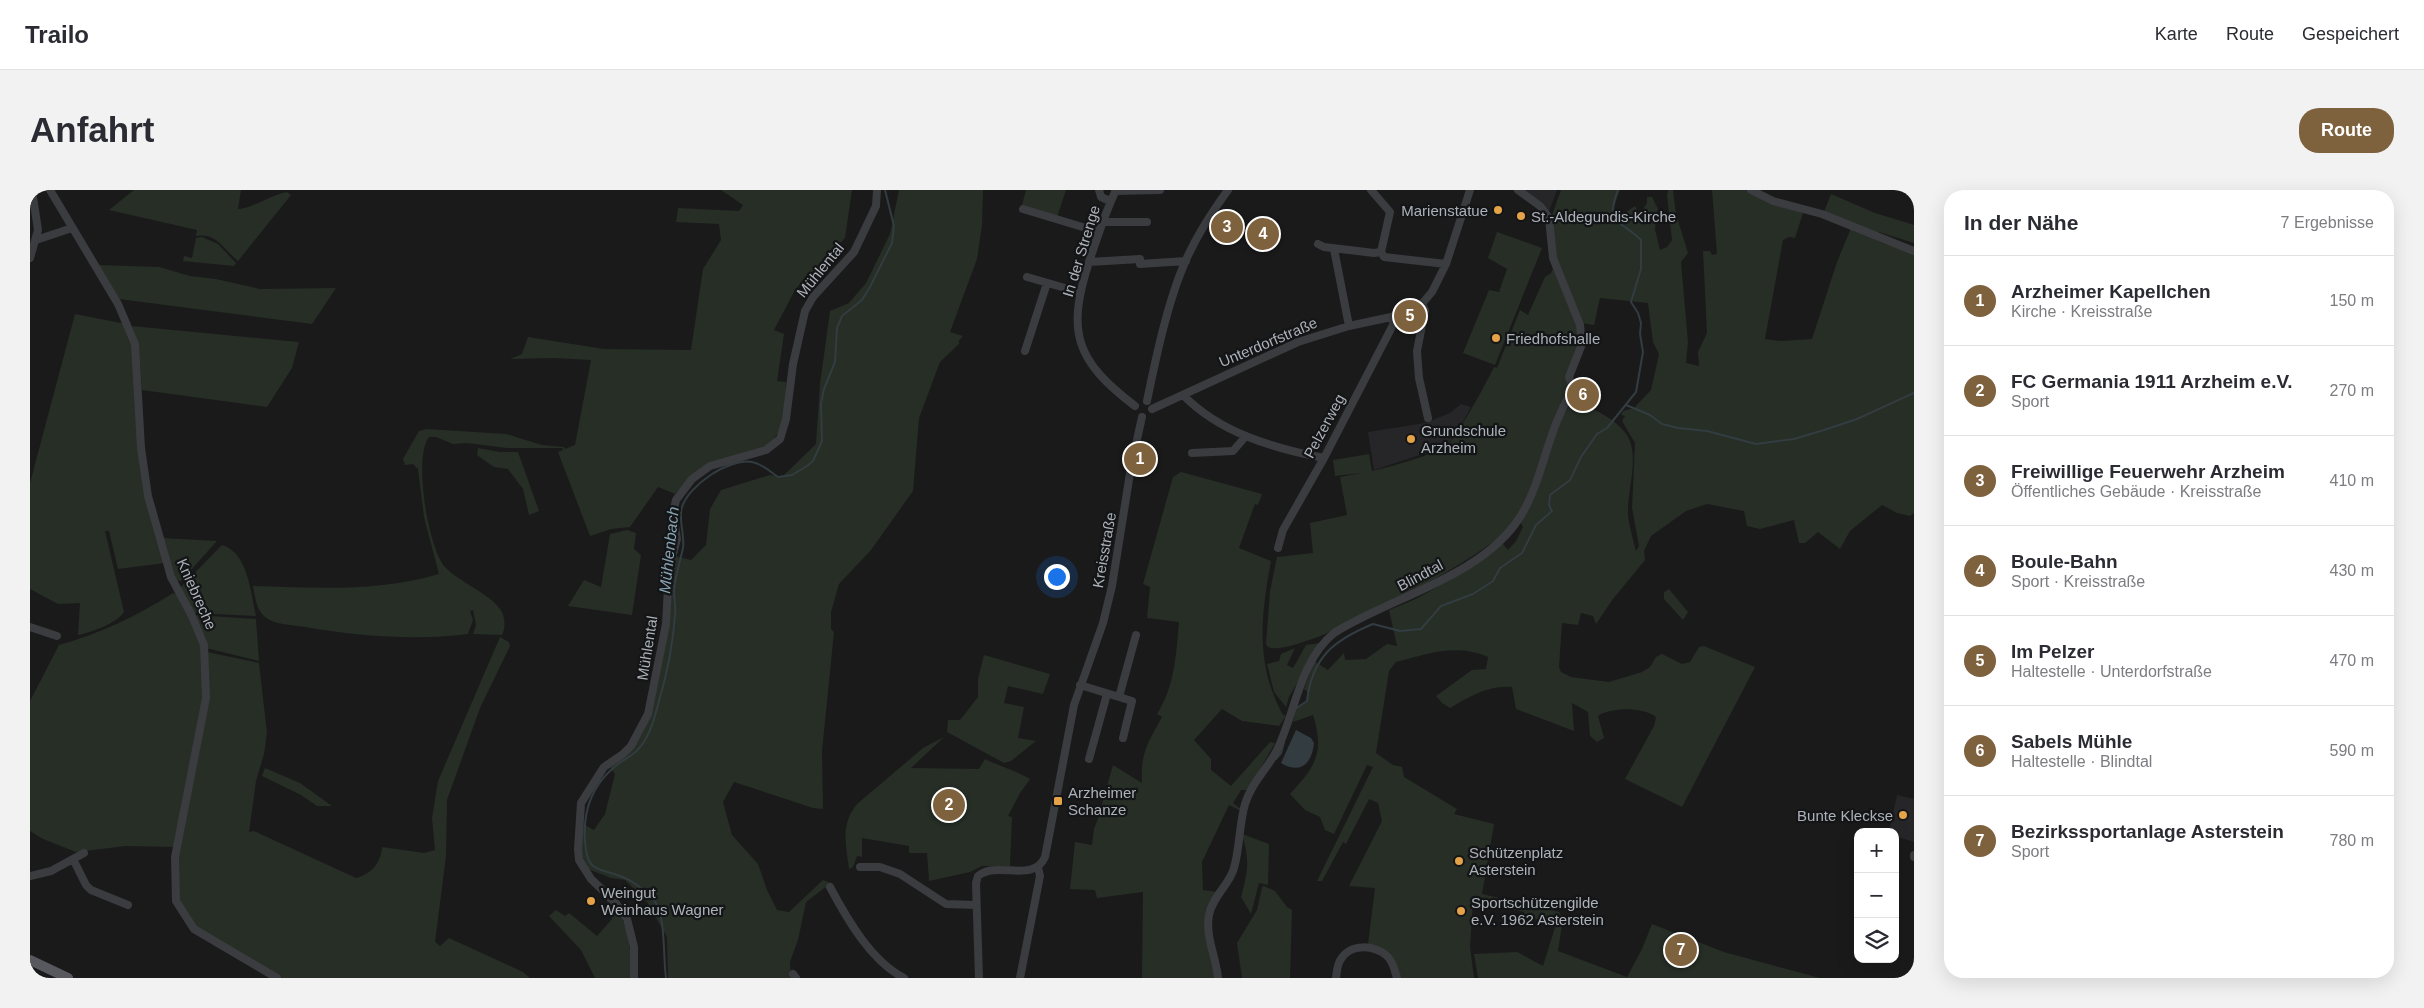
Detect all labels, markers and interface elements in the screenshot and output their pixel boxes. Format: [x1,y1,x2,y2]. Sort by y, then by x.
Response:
text: Trailo [25,21,89,48]
text: Karte [2155,24,2198,44]
text: Route [2226,24,2274,44]
text: Gespeichert [2302,24,2399,44]
button: Route [2299,108,2394,153]
text: Anfahrt [30,110,154,149]
place label: Marienstatue [1401,202,1488,219]
street label: In der Strenge [1059,203,1103,299]
marker: Marienstatue [1492,204,1504,216]
pin: 3 [1211,208,1243,246]
place label: St.-Aldegundis-Kirche [1531,208,1676,225]
marker: St.-Aldegundis-Kirche [1515,210,1527,222]
text: In der Nähe [1964,211,2078,234]
text: 7 Ergebnisse [2281,214,2374,231]
pin: 4 [1247,215,1279,253]
street label: Mühlental [793,239,847,301]
text: Arzheimer Kapellchen [2011,281,2211,302]
text: 1 [1976,292,1984,309]
text: 150 m [2330,292,2374,309]
pin: 5 [1394,297,1426,335]
text: Kirche · Kreisstraße [2011,303,2152,320]
street label: Unterdorfstraße [1216,314,1320,370]
place label: Friedhofshalle [1506,330,1600,347]
marker: Friedhofshalle [1490,332,1502,344]
text: FC Germania 1911 Arzheim e.V. [2011,371,2293,392]
pin: 6 [1567,376,1599,414]
text: 2 [1976,382,1984,399]
text: 270 m [2330,382,2374,399]
street label: Pelzerweg [1300,391,1348,461]
text: Sport [2011,393,2049,410]
place label: Grundschule Arzheim [1421,422,1506,456]
marker: Grundschule Arzheim [1405,433,1417,445]
pin: 1 [1124,440,1156,478]
text: Freiwillige Feuerwehr Arzheim [2011,461,2285,482]
text: 3 [1976,472,1984,489]
text: 410 m [2330,472,2374,489]
text: Öffentliches Gebäude · Kreisstraße [2011,483,2262,500]
water label: Mühlenbach [656,506,682,594]
street label: Kreisstraße [1089,511,1119,589]
text: Boule-Bahn [2011,551,2118,572]
street label: Kniebreche [174,556,220,632]
street label: Blindtal [1394,556,1446,594]
text: 4 [1976,562,1984,579]
text: 430 m [2330,562,2374,579]
your location [1044,564,1070,590]
text: Sport · Kreisstraße [2011,573,2145,590]
street label: Mühlental [634,615,660,681]
text: Im Pelzer [2011,641,2094,662]
text: 5 [1976,652,1984,669]
text: 470 m [2330,652,2374,669]
text: Haltestelle · Unterdorfstraße [2011,663,2212,680]
text: Sabels Mühle [2011,731,2132,752]
text: 6 [1976,742,1984,759]
text: 590 m [2330,742,2374,759]
text: Haltestelle · Blindtal [2011,753,2152,770]
place label: Arzheimer Schanze [1068,784,1136,818]
pin: 2 [933,786,965,824]
marker: Arzheimer Schanze [1052,795,1064,807]
place label: Bunte Kleckse [1797,807,1893,824]
marker: Bunte Kleckse [1897,809,1909,821]
text: Bezirkssportanlage Asterstein [2011,821,2284,842]
map controls [1854,828,1899,963]
button: + [1854,828,1899,873]
text: 7 [1976,832,1984,849]
text: 780 m [2330,832,2374,849]
text: Sport [2011,843,2049,860]
place label: Schützenplatz Asterstein [1469,844,1563,878]
marker: Schützenplatz Asterstein [1453,855,1465,867]
button: − [1854,873,1899,918]
place label: Weingut Weinhaus Wagner [601,884,724,918]
place label: Sportschützengilde e.V. 1962 Asterstein [1471,894,1604,928]
marker: Weingut Weinhaus Wagner [585,895,597,907]
marker: Sportschützengilde e.V. 1962 Asterstein [1455,905,1467,917]
button: layers [1854,918,1899,963]
pin: 7 [1665,931,1697,969]

